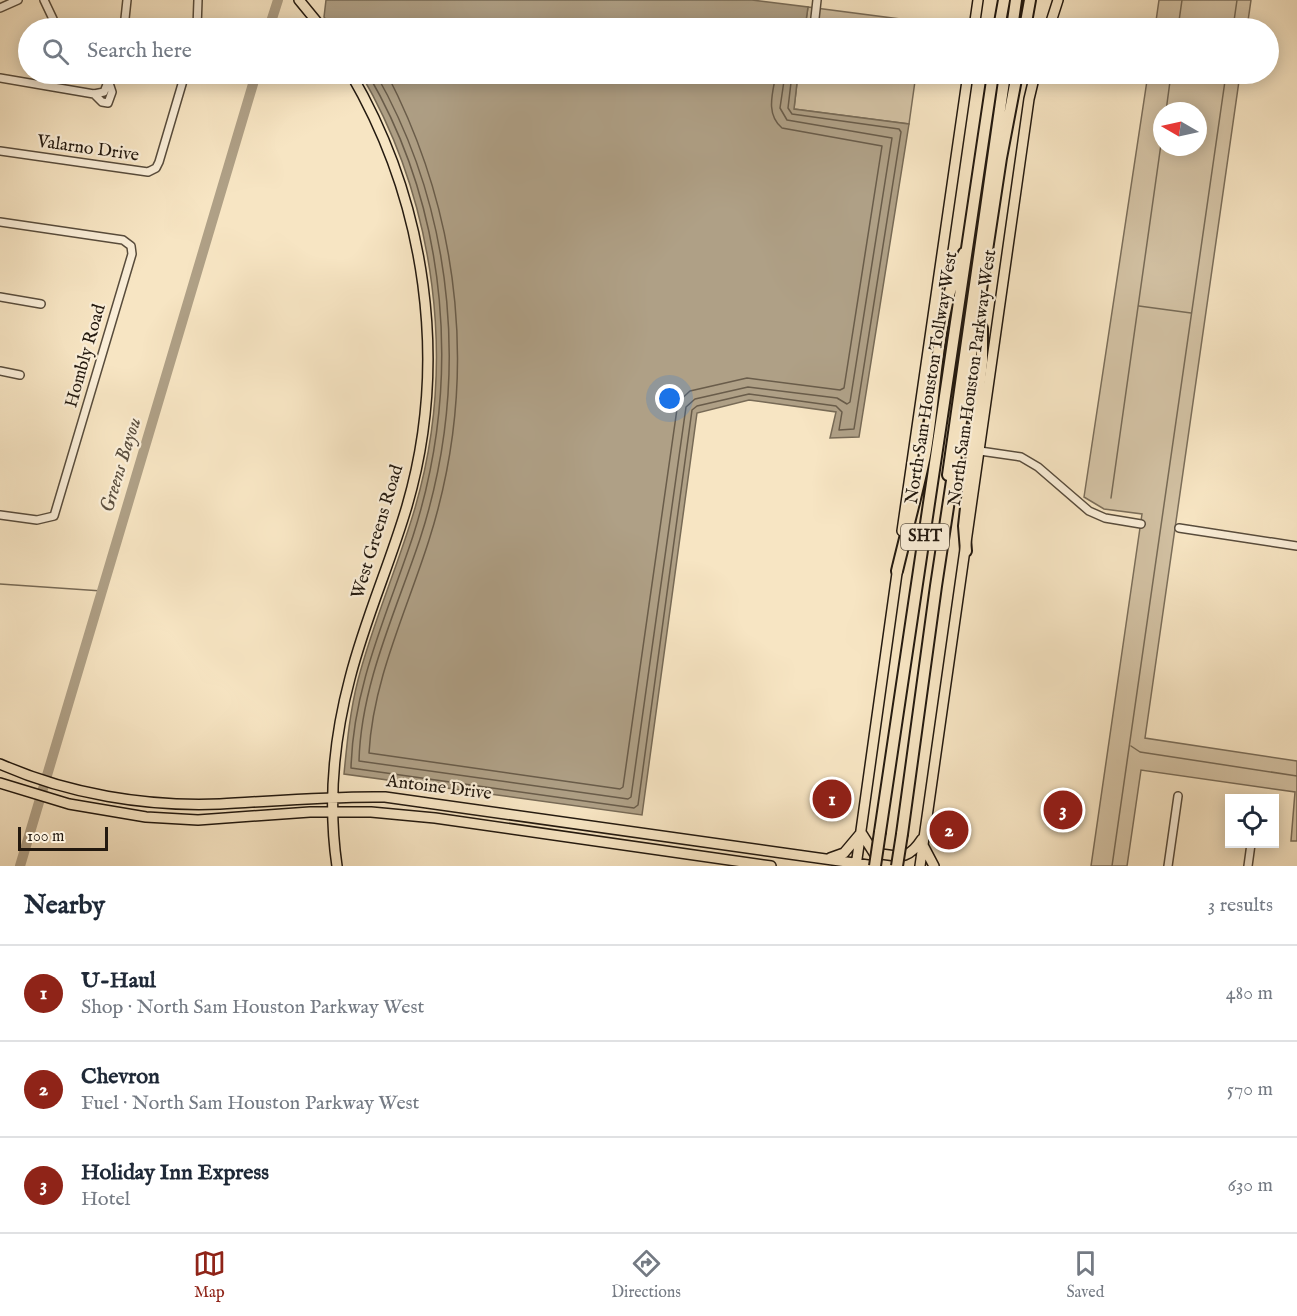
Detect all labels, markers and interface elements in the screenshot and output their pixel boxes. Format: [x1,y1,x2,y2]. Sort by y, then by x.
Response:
search box [18,18,1279,84]
icon: search [39,35,72,68]
text: Search here [87,37,192,65]
north arrow [1153,102,1207,156]
street label: Valarno Drive [34,130,141,168]
street label: North Sam Houston Parkway West [944,248,1002,508]
street label: North Sam Houston Tollway West [901,250,963,506]
street label: Hombly Road [60,301,112,410]
your location [655,384,684,413]
water label: Greens Bayou [95,414,147,516]
street label: West Greens Road [347,462,409,602]
road number: SHT [901,524,949,550]
street label: Antoine Drive [384,770,493,806]
pin: 1 [812,776,852,822]
pin: 3 [1044,788,1082,832]
map controls [1225,794,1279,848]
button: locate [1225,794,1279,848]
pin: 2 [930,808,968,852]
scale bar [18,824,108,852]
text: 100 m [27,827,64,847]
text: Nearby [24,889,105,922]
text: 3 results [1208,893,1273,918]
text: U-Haul [81,967,156,995]
text: 1 [40,981,47,1006]
text: 480 m [1226,981,1273,1006]
text: Shop · North Sam Houston Parkway West [81,995,424,1020]
text: Chevron [81,1063,160,1091]
text: 2 [39,1077,48,1102]
text: 570 m [1227,1077,1273,1102]
text: Fuel · North Sam Houston Parkway West [81,1091,419,1116]
text: Holiday Inn Express [81,1159,269,1187]
text: 3 [40,1173,47,1198]
text: 630 m [1227,1173,1273,1198]
text: Hotel [81,1187,130,1212]
tab: Map [193,1247,226,1303]
tab: Directions [611,1247,681,1303]
tab: Saved [1066,1247,1104,1303]

